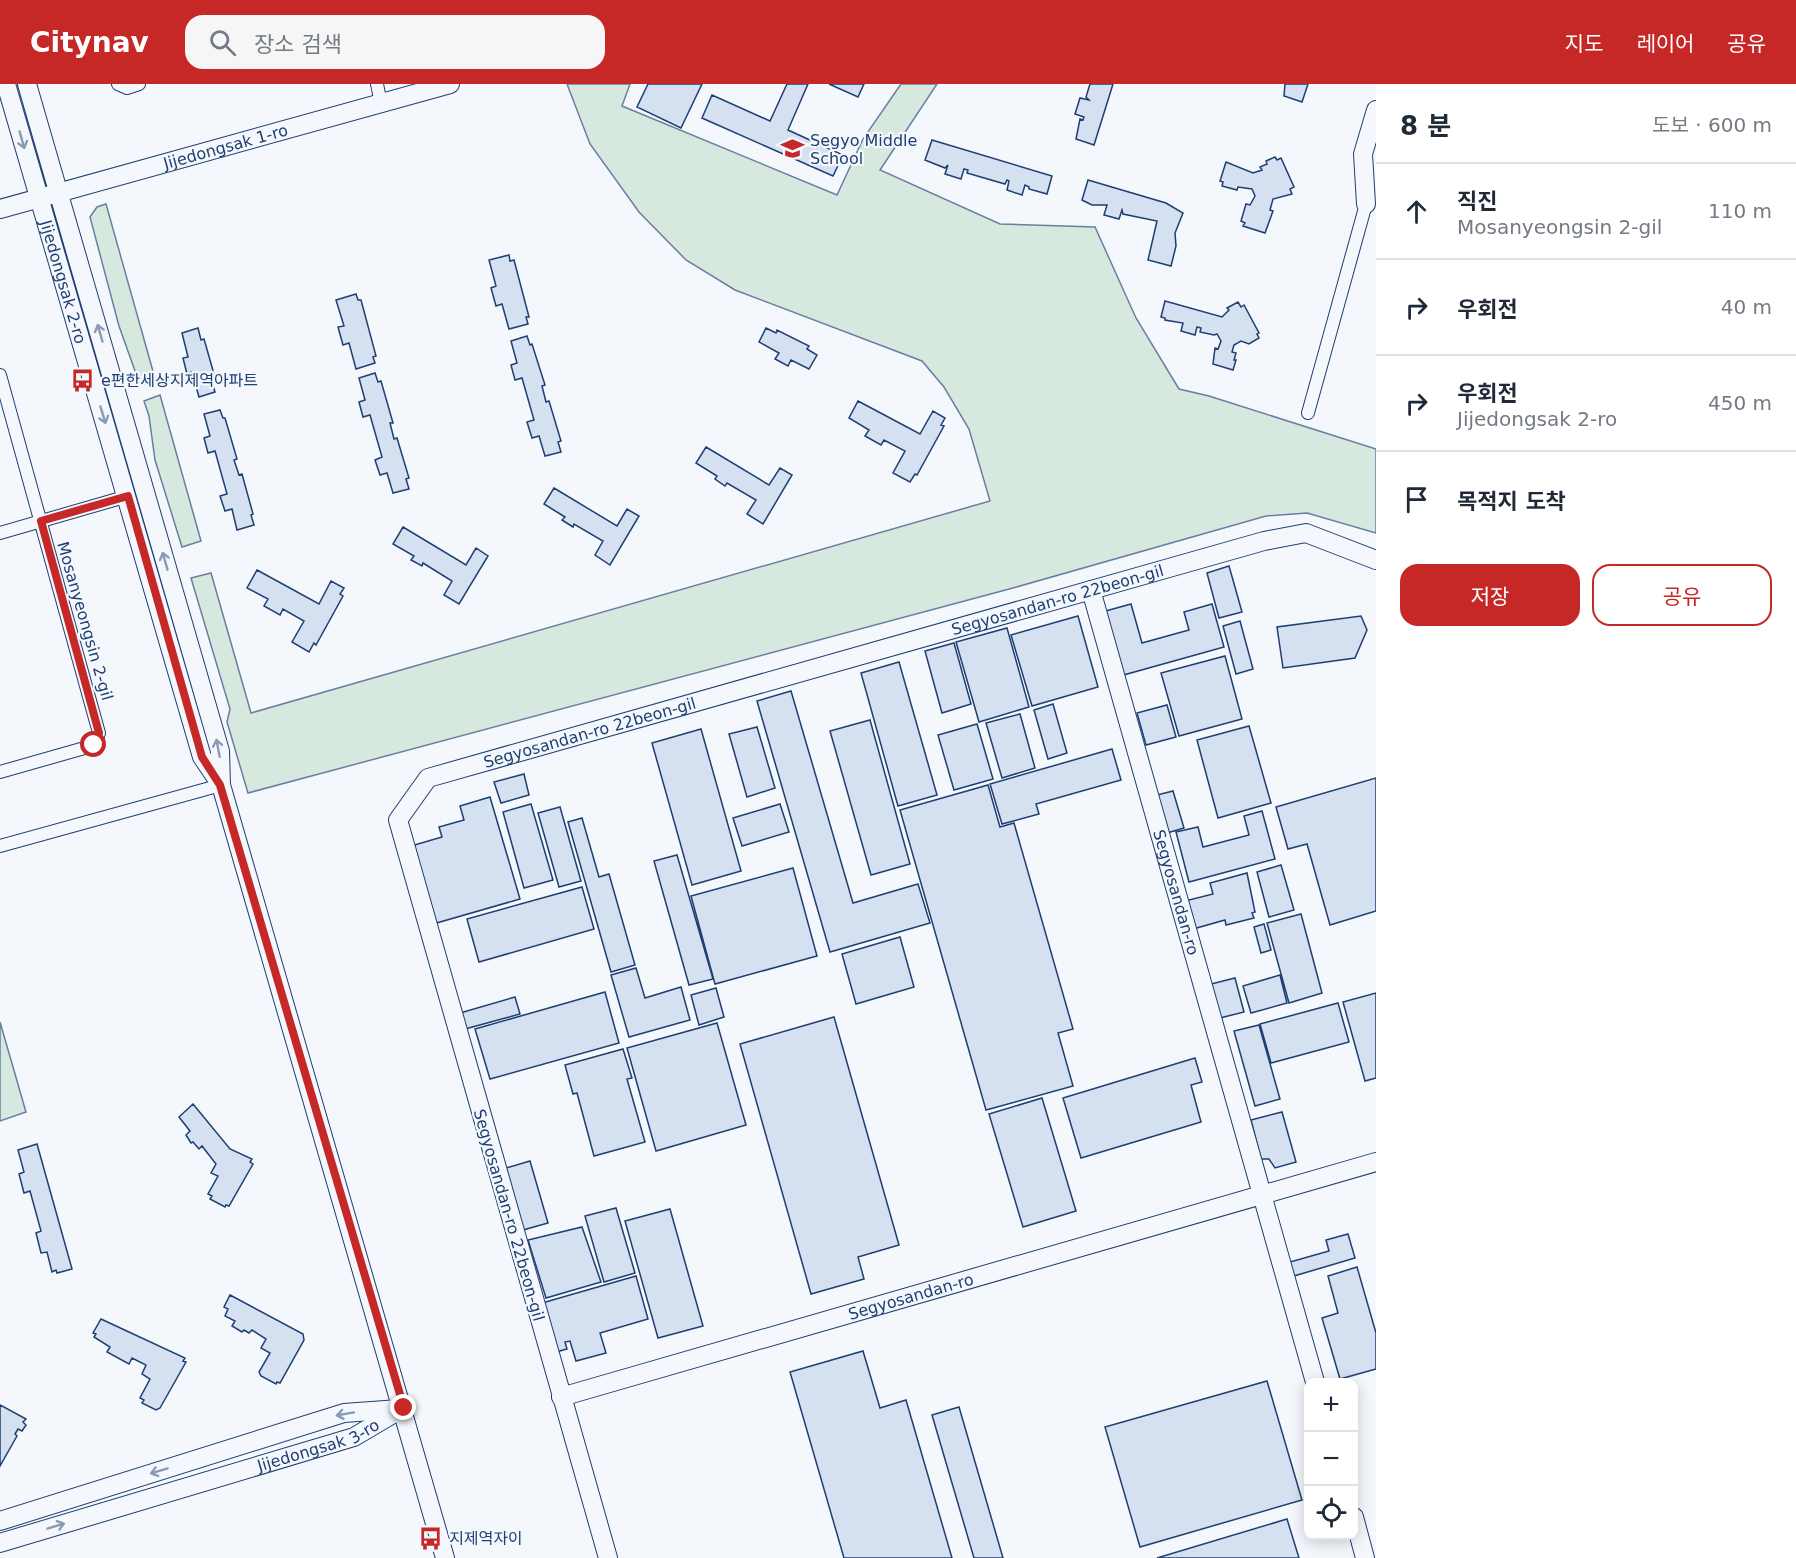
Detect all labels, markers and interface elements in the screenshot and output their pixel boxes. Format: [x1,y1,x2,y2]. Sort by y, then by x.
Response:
search box [185,15,605,69]
text: Citynav [30,26,149,59]
icon: search [206,26,239,59]
text: 장소 검색 [254,32,342,57]
text: 지도 [1565,32,1603,56]
text: 레이어 [1636,32,1694,56]
text: 공유 [1727,32,1766,56]
text: 8 분 [1400,111,1451,141]
text: 도보 · 600 m [1652,113,1772,137]
street label: Jijedongsak 1-ro [160,120,290,173]
one-way arrow [17,130,28,149]
place label: Segyo Middle School [810,131,917,168]
school or university icon: Segyo Middle School [779,136,805,162]
text: 직진 [1457,189,1497,214]
icon: ahead [1400,195,1433,228]
text: 110 m [1708,199,1772,223]
text: Mosanyeongsin 2-gil [1457,215,1662,239]
street label: Jijedongsak 2-ro [36,217,91,346]
icon: right [1400,291,1433,324]
text: 40 m [1721,295,1772,319]
text: 우회전 [1457,297,1518,322]
one-way arrow [94,324,105,343]
bus stop icon: e편한세상지제역아파트 [70,367,96,393]
place label: e편한세상지제역아파트 [101,371,258,390]
text: 우회전 [1457,381,1518,406]
icon: right [1400,387,1433,420]
text: 450 m [1708,391,1772,415]
one-way arrow [98,405,109,424]
text: Jijedongsak 2-ro [1457,407,1617,431]
icon: arrive [1400,483,1433,516]
text: 목적지 도착 [1457,489,1566,514]
street label: Mosanyeongsin 2-gil [53,539,117,703]
one-way arrow [159,551,170,570]
street label: Segyosandan-ro 22beon-gil [949,560,1166,639]
button: 저장 [1400,564,1580,626]
button: 공유 [1592,564,1772,626]
street label: Segyosandan-ro 22beon-gil [481,693,698,771]
route start [80,731,106,757]
one-way arrow [212,739,223,758]
street label: Segyosandan-ro [1150,827,1203,957]
street label: Segyosandan-ro 22beon-gil [470,1107,548,1323]
street label: Segyosandan-ro [846,1269,976,1323]
map controls [1304,1378,1358,1540]
button: + [1304,1378,1358,1432]
route end [390,1394,416,1420]
one-way arrow [336,1409,356,1420]
street label: Jijedongsak 3-ro [254,1415,383,1475]
button: − [1304,1432,1358,1486]
one-way arrow [150,1466,169,1477]
button: locate [1304,1486,1358,1540]
one-way arrow [46,1520,65,1531]
bus stop icon: 지제역자이 [418,1525,444,1551]
place label: 지제역자이 [449,1529,523,1548]

